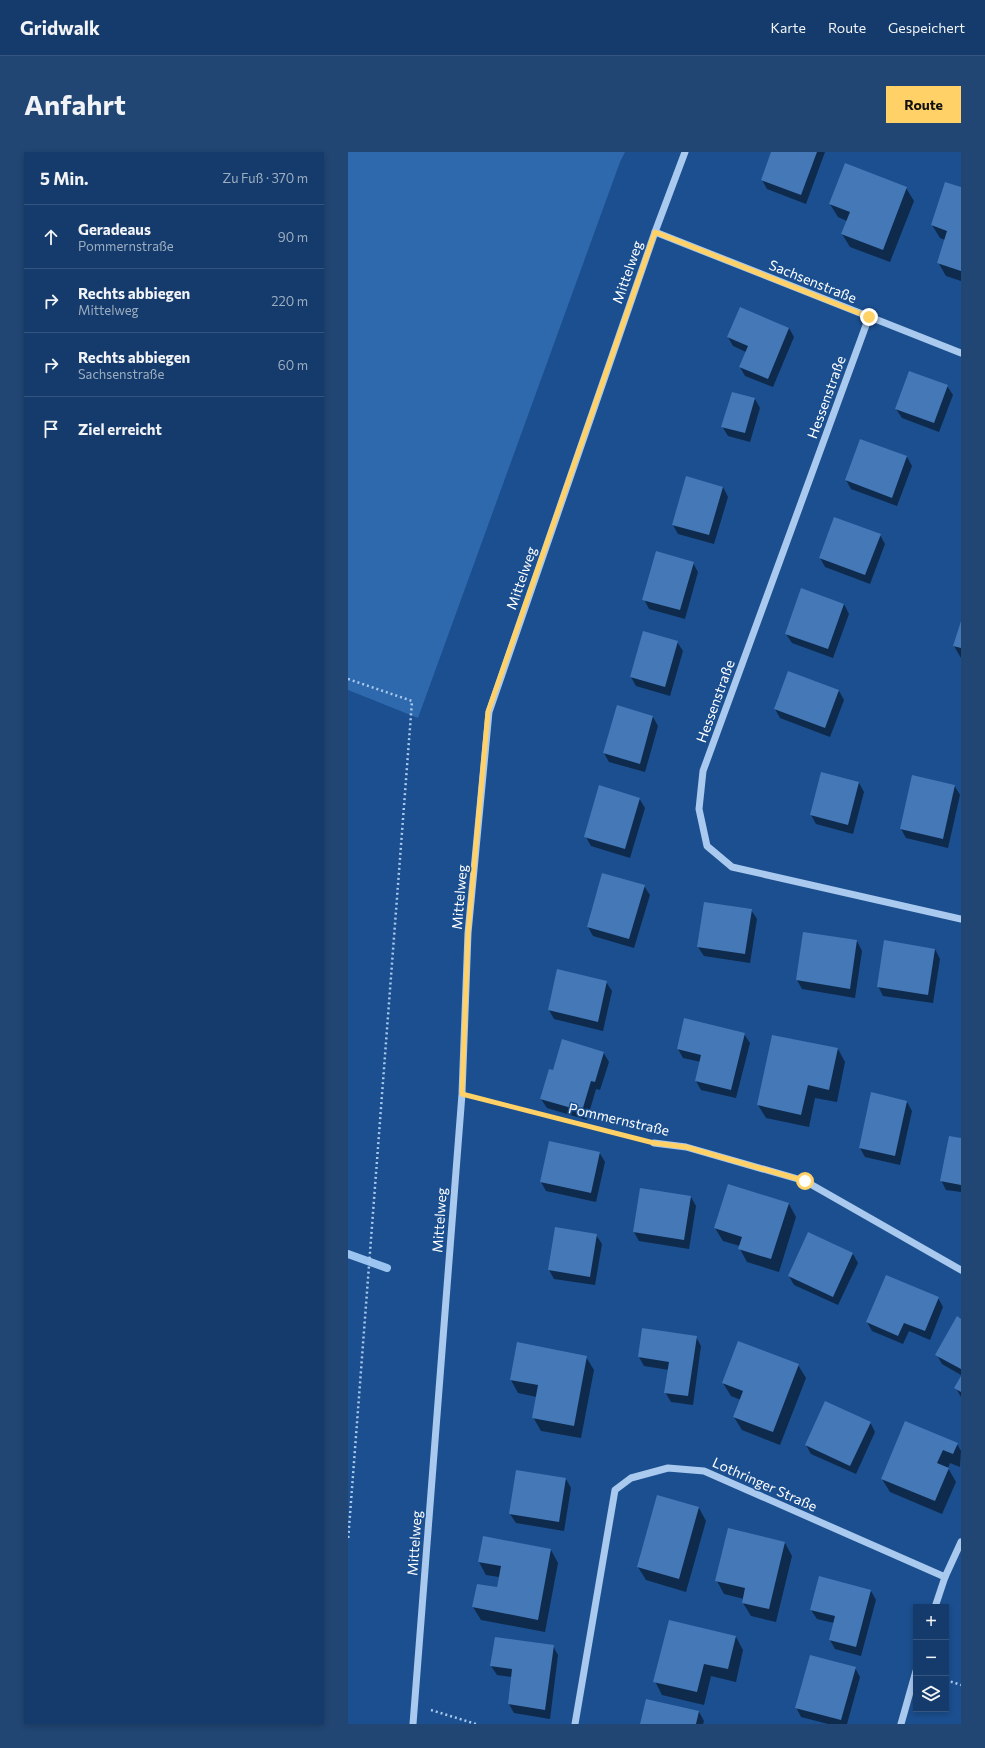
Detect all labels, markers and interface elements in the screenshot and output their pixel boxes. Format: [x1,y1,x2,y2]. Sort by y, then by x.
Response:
text: Gridwalk [20,16,100,39]
text: Karte [771,19,806,36]
text: Route [828,19,866,36]
text: Gespeichert [888,19,965,36]
button: Route [886,86,961,123]
text: Anfahrt [24,87,126,121]
text: 5 Min. [40,168,89,189]
text: Zu Fuß · 370 m [223,170,308,186]
text: Geradeaus [78,220,151,238]
icon: ahead [40,226,62,248]
text: 90 m [278,229,308,245]
text: Pommernstraße [78,238,174,254]
street label: Mittelweg [608,238,646,306]
street label: Sachsenstraße [767,256,859,306]
text: Rechts abbiegen [78,284,190,302]
icon: right [40,290,62,312]
text: 220 m [271,293,308,309]
text: Mittelweg [78,302,139,318]
route end [860,308,878,326]
text: Rechts abbiegen [78,348,190,366]
street label: Hessenstraße [803,353,849,441]
icon: right [40,354,62,376]
text: 60 m [278,357,308,373]
text: Sachsenstraße [78,366,164,382]
icon: arrive [40,418,62,440]
text: Ziel erreicht [78,420,162,438]
street label: Mittelweg [502,544,540,612]
street label: Hessenstraße [692,657,738,745]
street label: Mittelweg [448,863,470,930]
street label: Pommernstraße [567,1099,671,1139]
route start [796,1172,814,1190]
street label: Mittelweg [428,1186,450,1253]
street label: Lothringer Straße [710,1453,820,1515]
street label: Mittelweg [403,1509,425,1576]
map controls [913,1604,949,1712]
button: + [913,1604,949,1640]
button: − [913,1640,949,1676]
button: layers [913,1676,949,1712]

